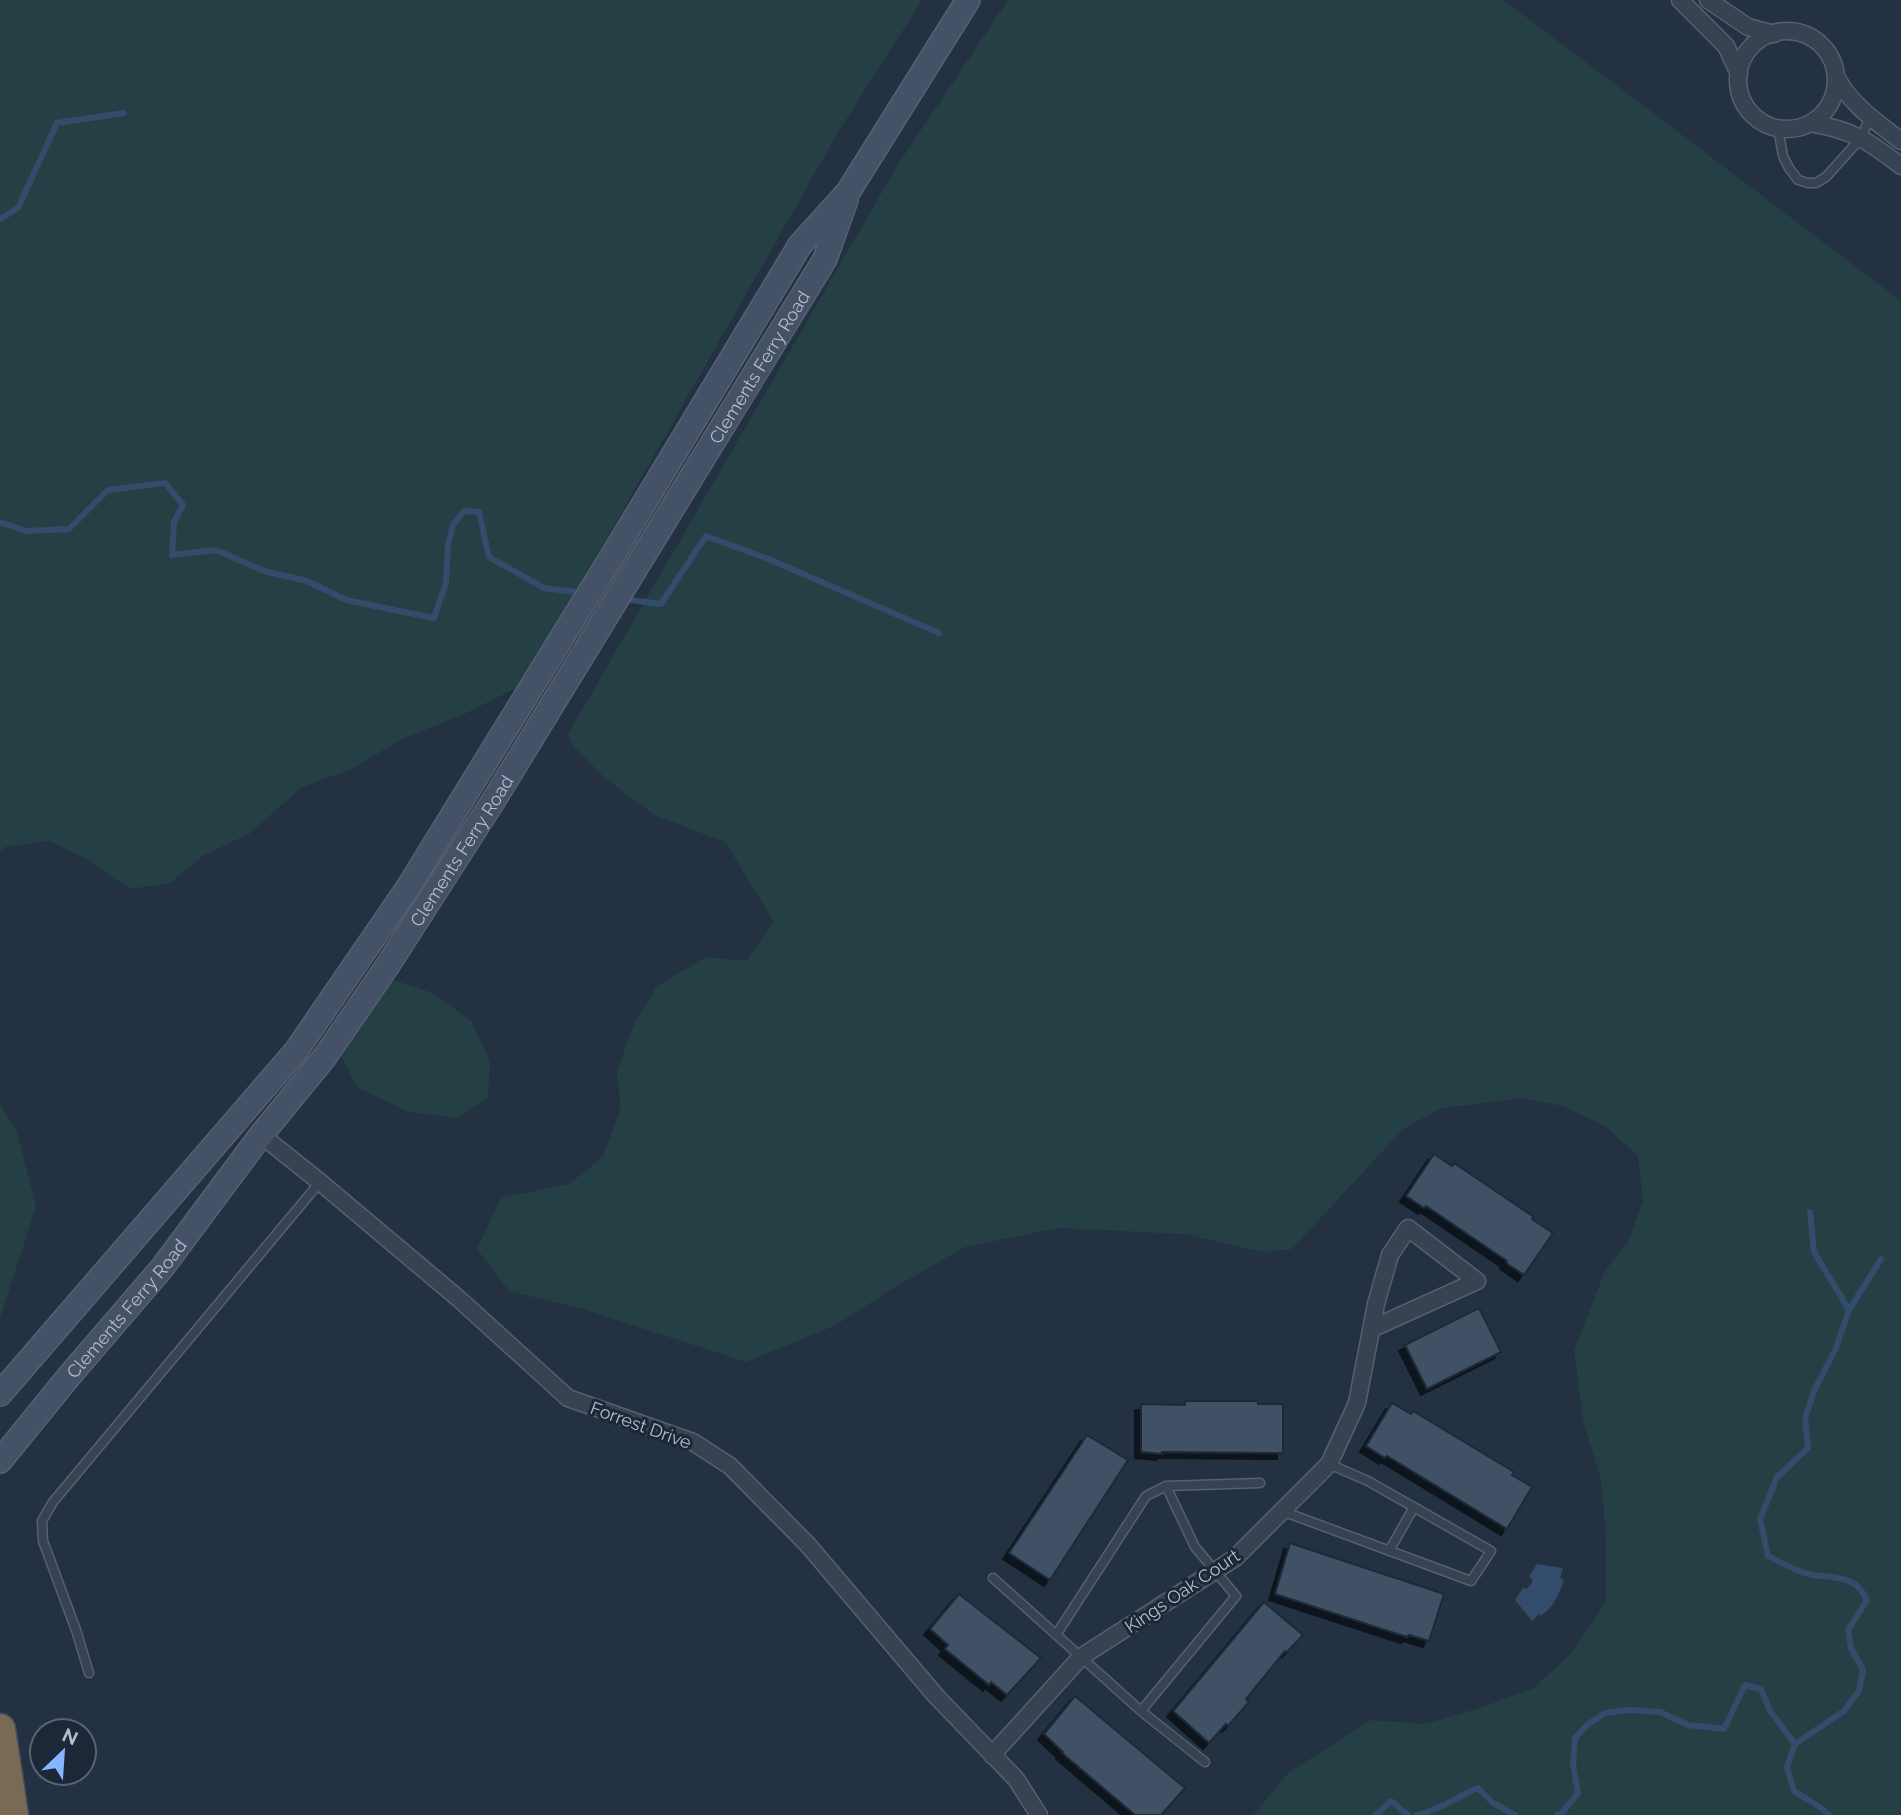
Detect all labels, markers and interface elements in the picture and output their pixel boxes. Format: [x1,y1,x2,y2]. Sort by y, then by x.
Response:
street label: Clements Ferry Road [704,287,814,447]
street label: Clements Ferry Road [405,771,517,930]
street label: Clements Ferry Road [62,1235,190,1382]
street label: Forrest Drive [588,1397,695,1453]
street label: Kings Oak Court [1121,1545,1243,1637]
north arrow [28,1717,98,1787]
text: N [59,1724,81,1750]

